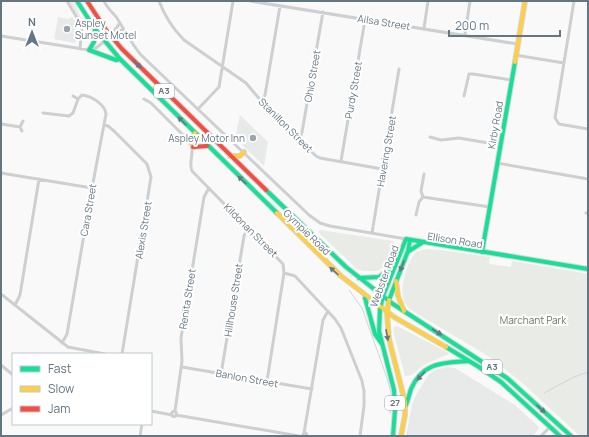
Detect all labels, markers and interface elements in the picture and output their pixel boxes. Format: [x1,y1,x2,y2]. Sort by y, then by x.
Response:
street label: Ailsa Street [357,11,411,33]
north arrow [12,12,52,52]
scale bar [449,12,560,38]
text: N [28,14,36,29]
place label: Aspley Sunset Motel [75,16,136,42]
text: 200 m [455,17,489,34]
marker: Aspley Sunset Motel [62,24,72,34]
street label: Ohio Street [301,49,323,103]
one-way arrow [132,59,142,69]
street label: Purdy Street [341,60,365,120]
road number: A3 [154,84,174,98]
street label: Stanillon Street [256,95,316,155]
street label: Kirby Road [484,100,506,150]
street label: Havering Street [373,114,399,188]
one-way arrow [177,116,187,126]
place label: Aspley Motor Inn [168,131,245,145]
marker: Aspley Motor Inn [248,133,258,143]
one-way arrow [237,175,247,184]
street label: Cara Street [77,183,99,237]
street label: Alexis Street [132,200,154,260]
street label: Kildonan Street [221,200,281,260]
street label: Gympie Road [280,206,334,258]
street label: Ellison Road [426,229,484,251]
street label: Webster Road [366,243,402,309]
one-way arrow [399,260,405,271]
street label: Hillhouse Street [220,262,246,338]
one-way arrow [329,266,340,275]
street label: Renita Street [175,268,199,330]
park label: Marchant Park [500,313,567,327]
one-way arrow [431,328,443,335]
one-way arrow [385,329,391,341]
legend [12,353,152,425]
text: Fast [48,360,72,377]
road number: A3 [482,360,502,374]
street label: Banlon Street [215,366,279,390]
one-way arrow [417,371,426,380]
text: Slow [48,380,74,397]
road number: 27 [385,396,405,410]
text: Jam [48,400,70,417]
one-way arrow [536,404,546,414]

